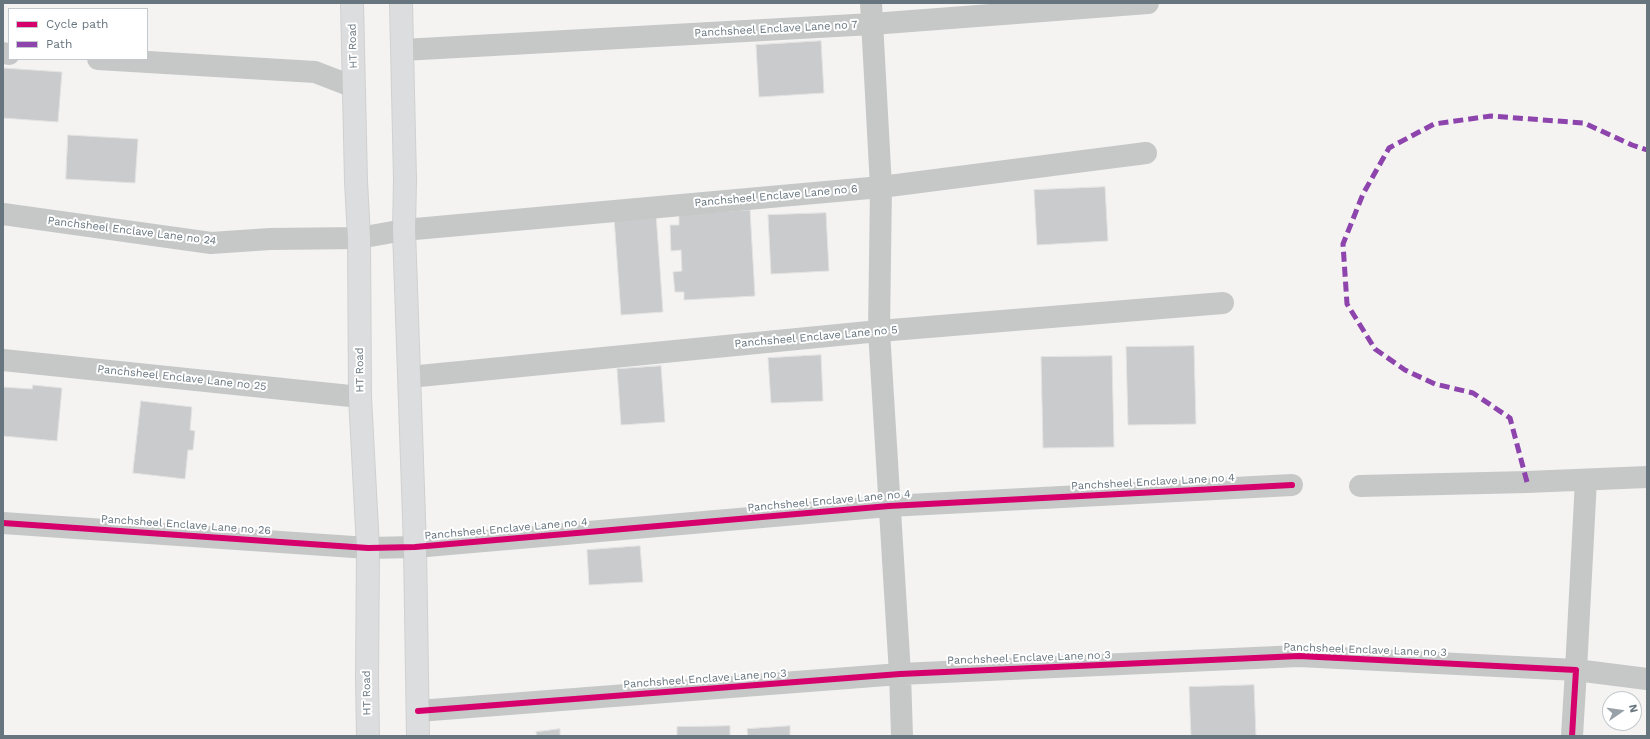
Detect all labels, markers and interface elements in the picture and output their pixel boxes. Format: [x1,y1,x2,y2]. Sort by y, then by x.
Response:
legend [8,8,148,60]
text: Cycle path [46,17,108,31]
street label: Panchsheel Enclave Lane no 7 [694,18,858,40]
street label: HT Road [346,23,360,69]
text: Path [46,37,72,51]
street label: Panchsheel Enclave Lane no 6 [694,182,858,210]
street label: Panchsheel Enclave Lane no 24 [47,214,217,248]
street label: Panchsheel Enclave Lane no 5 [734,323,898,351]
street label: HT Road [353,347,367,393]
street label: Panchsheel Enclave Lane no 25 [97,363,267,393]
street label: Panchsheel Enclave Lane no 4 [1071,471,1235,493]
street label: Panchsheel Enclave Lane no 4 [747,487,911,515]
street label: Panchsheel Enclave Lane no 26 [101,512,271,538]
street label: Panchsheel Enclave Lane no 4 [424,515,588,543]
street label: Panchsheel Enclave Lane no 3 [1283,641,1447,659]
street label: Panchsheel Enclave Lane no 3 [947,649,1111,667]
street label: Panchsheel Enclave Lane no 3 [623,667,787,691]
street label: HT Road [360,670,374,716]
north arrow [1602,691,1642,731]
text: N [1626,703,1640,714]

